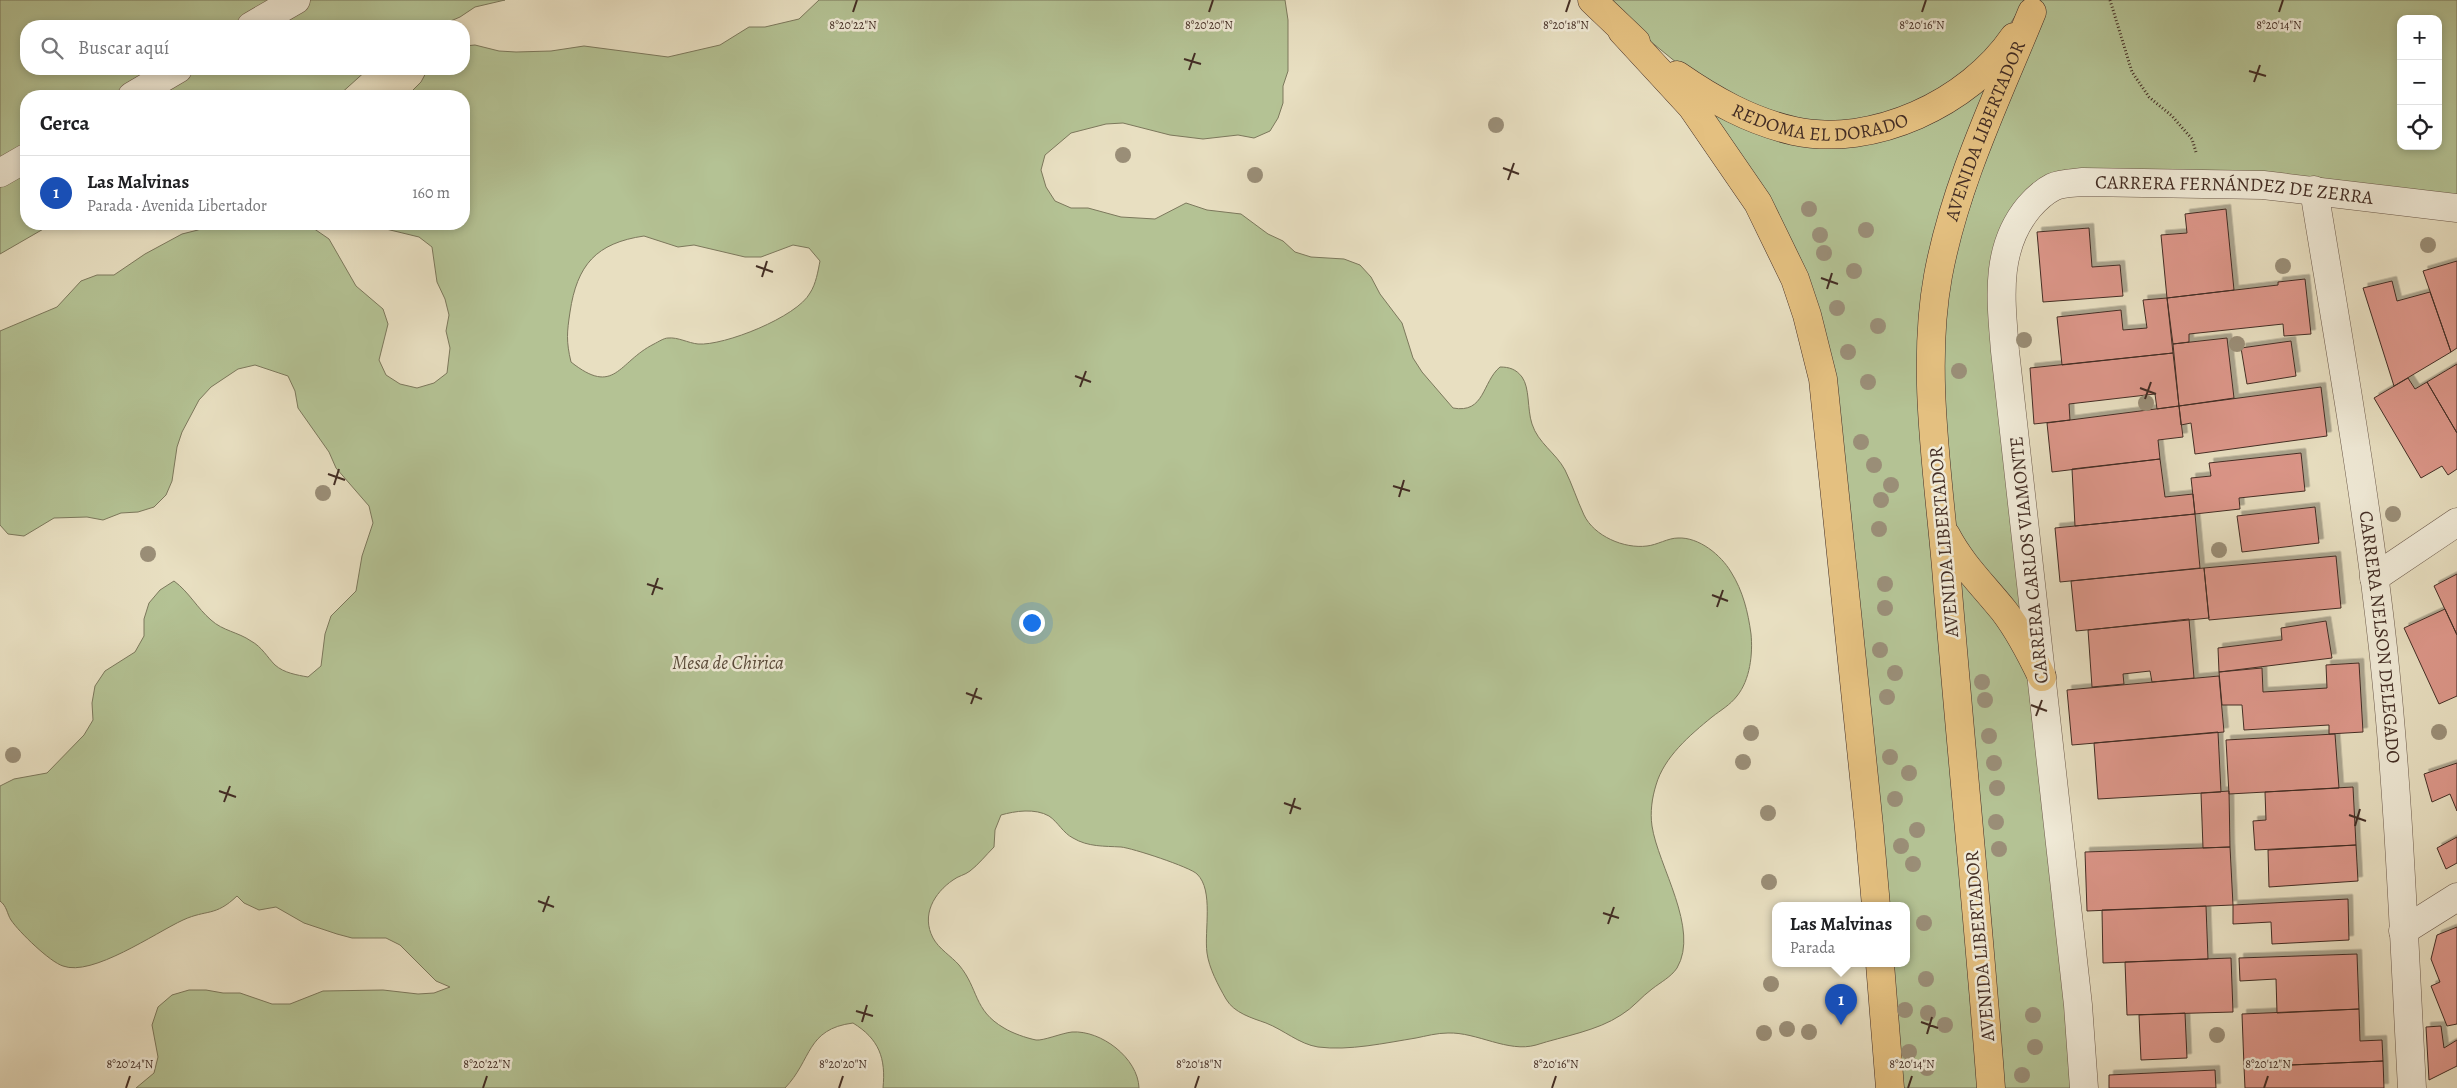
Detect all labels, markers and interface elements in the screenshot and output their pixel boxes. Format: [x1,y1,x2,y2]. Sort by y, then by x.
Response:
map controls [2397,15,2442,150]
button: + [2397,15,2442,60]
text: 8°20'22"N [829,17,877,33]
text: 8°20'20"N [1185,17,1233,33]
text: 8°20'18"N [1543,17,1589,33]
text: 8°20'16"N [1899,17,1945,33]
text: 8°20'14"N [2256,17,2302,33]
search box [20,20,470,75]
icon: search [38,34,66,62]
text: Buscar aquí [78,35,169,61]
street label: AVENIDA LIBERTADOR [1939,36,2032,225]
button: − [2397,60,2442,105]
street label: REDOMA EL DORADO [1728,97,1912,148]
button: locate [2397,105,2442,150]
text: Cerca [40,109,90,137]
text: Las Malvinas [87,169,189,195]
street label: CARRERA FERNÁNDEZ DE ZERRA [2095,169,2375,211]
text: 1 [53,182,59,204]
text: 160 m [412,182,450,204]
text: Parada · Avenida Libertador [87,195,267,217]
street label: CARRERA CARLOS VIAMONTE [2003,435,2055,685]
street label: AVENIDA LIBERTADOR [1923,445,1965,639]
street label: CARRERA NELSON DELEGADO [2353,509,2407,764]
your location [1019,610,1045,636]
park label: Mesa de Chirica [672,650,784,676]
street label: AVENIDA LIBERTADOR [1959,849,2001,1043]
popup [1772,902,1910,967]
text: Las Malvinas [1790,911,1892,937]
text: Parada [1790,937,1835,959]
pin: 1 [1825,984,1857,1025]
text: 8°20'24"N [107,1056,154,1072]
text: 8°20'22"N [463,1056,511,1072]
text: 8°20'20"N [819,1056,867,1072]
text: 8°20'18"N [1176,1056,1222,1072]
text: 8°20'16"N [1533,1056,1579,1072]
text: 8°20'14"N [1889,1056,1935,1072]
text: 8°20'12"N [2245,1056,2291,1072]

